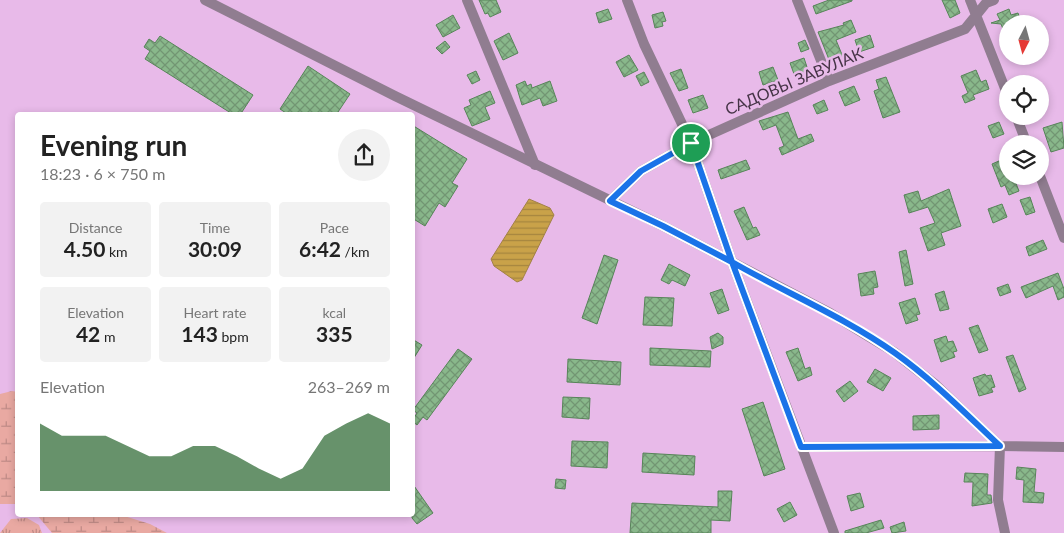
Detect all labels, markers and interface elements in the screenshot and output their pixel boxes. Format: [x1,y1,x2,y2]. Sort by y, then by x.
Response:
north arrow [999,15,1049,65]
map controls [999,15,1049,185]
street label: САДОВЫ ЗАВУЛАК [722,43,866,118]
button: locate [999,75,1049,125]
pin [670,122,712,164]
text: Evening run [40,128,187,162]
button: share [338,129,390,181]
icon: arrive [677,129,705,157]
button: layers [999,135,1049,185]
text: 18:23 · 6 × 750 m [40,164,165,183]
text: Distance [69,219,123,236]
text: Time [200,219,230,236]
text: Pace [320,219,349,236]
text: 4.50 [64,236,105,261]
text: 30:09 [188,236,242,261]
text: 6:42 [299,236,341,261]
text: km [105,243,128,260]
text: /km [341,243,370,260]
text: Elevation [67,304,124,321]
text: Heart rate [184,304,246,321]
text: kcal [322,304,346,321]
text: 42 [76,321,100,346]
text: 143 [181,321,218,346]
text: 335 [316,321,353,346]
text: m [100,328,115,345]
text: bpm [218,328,249,345]
text: Elevation [40,377,105,396]
text: 263–269 m [308,377,390,396]

